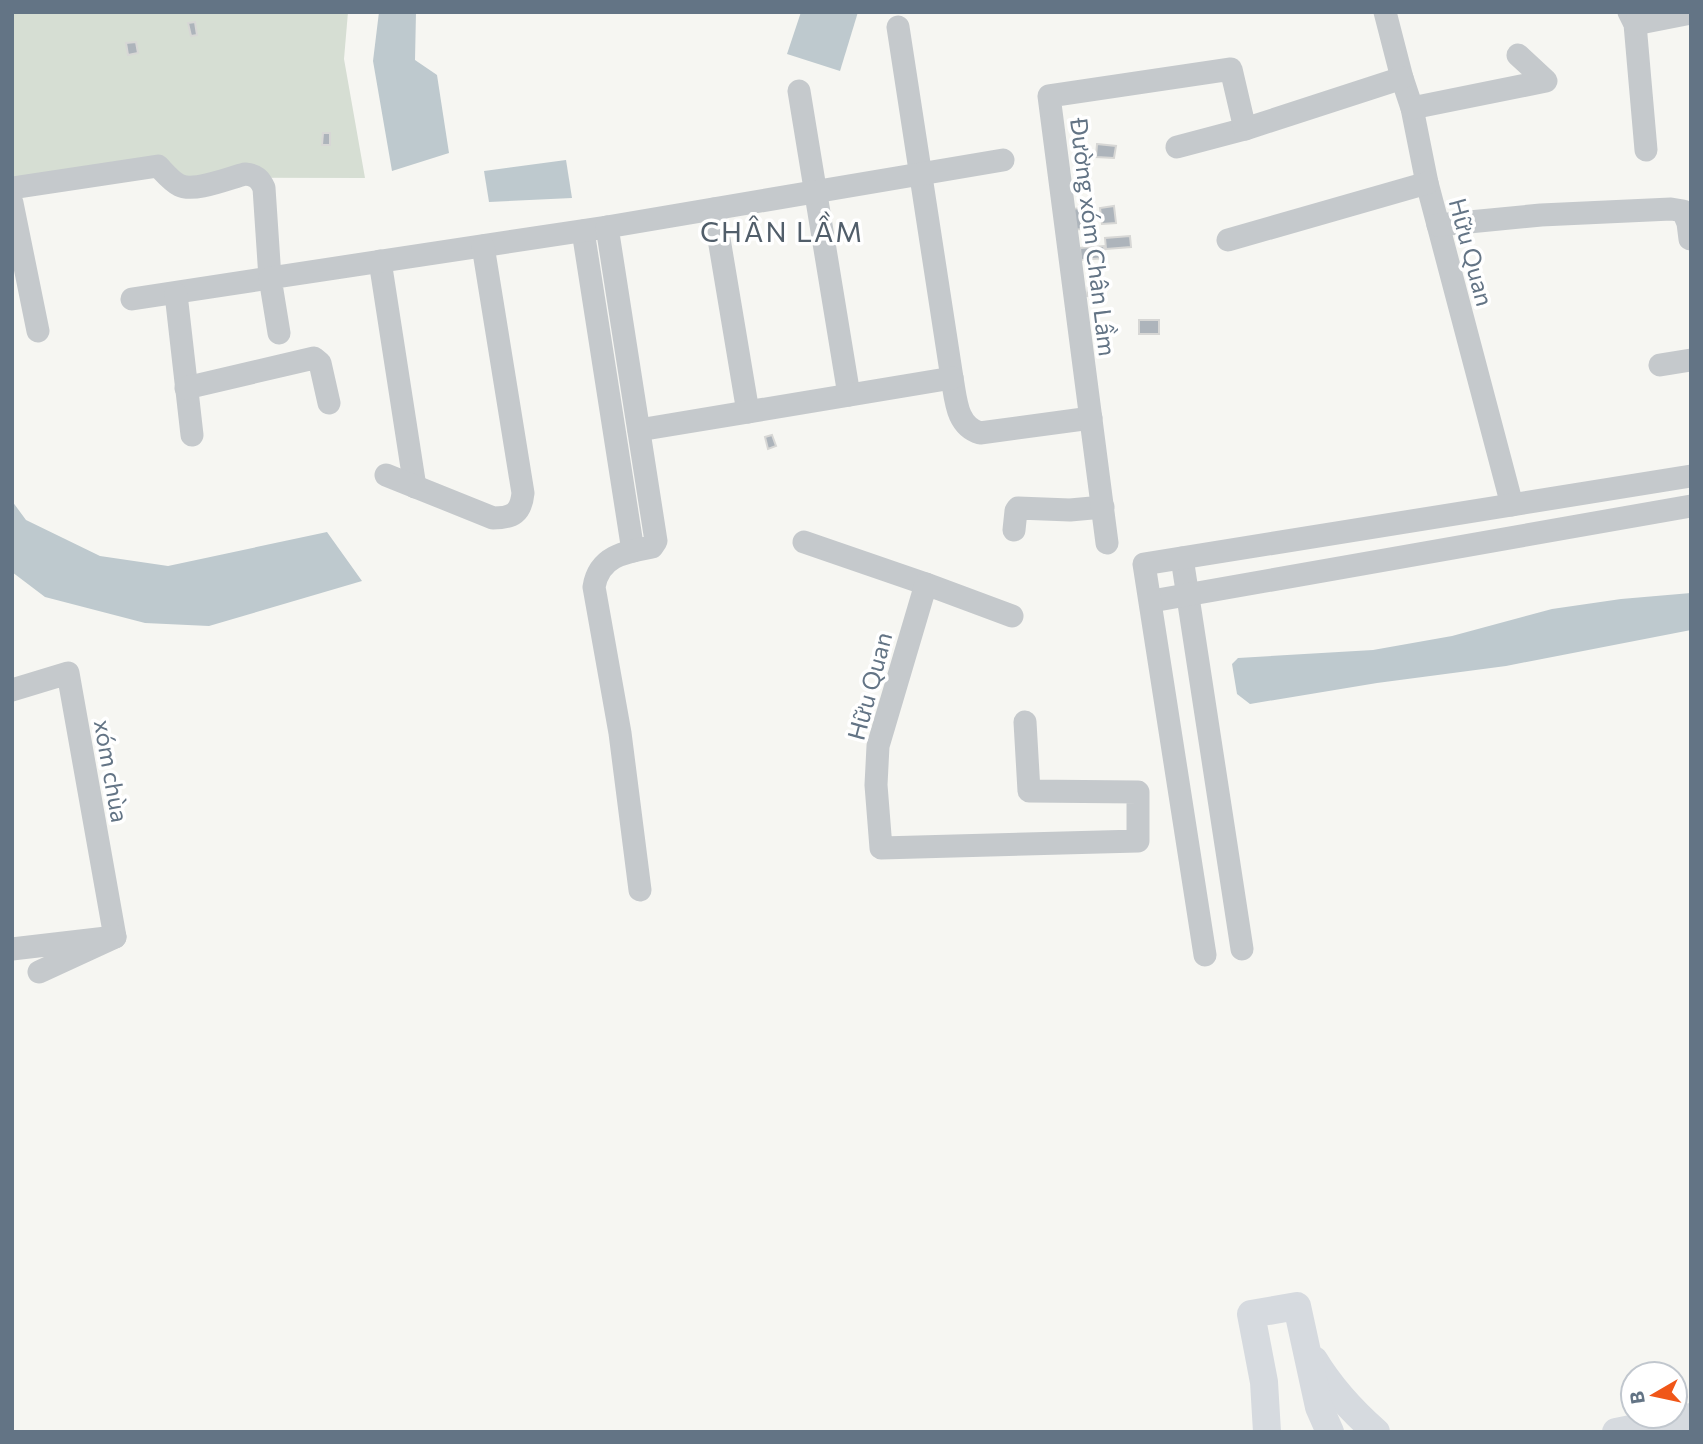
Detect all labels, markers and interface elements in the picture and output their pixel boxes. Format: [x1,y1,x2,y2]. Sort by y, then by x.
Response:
street label: Đường xóm Chân Lầm [1065,115,1123,358]
street label: Hữu Quan [1444,195,1500,309]
district label: CHÂN LẦM [700,211,864,248]
street label: Hữu Quan [841,629,897,743]
street label: xóm chùa [89,717,135,825]
north arrow [1619,1360,1689,1430]
text: B [1624,1390,1649,1406]

